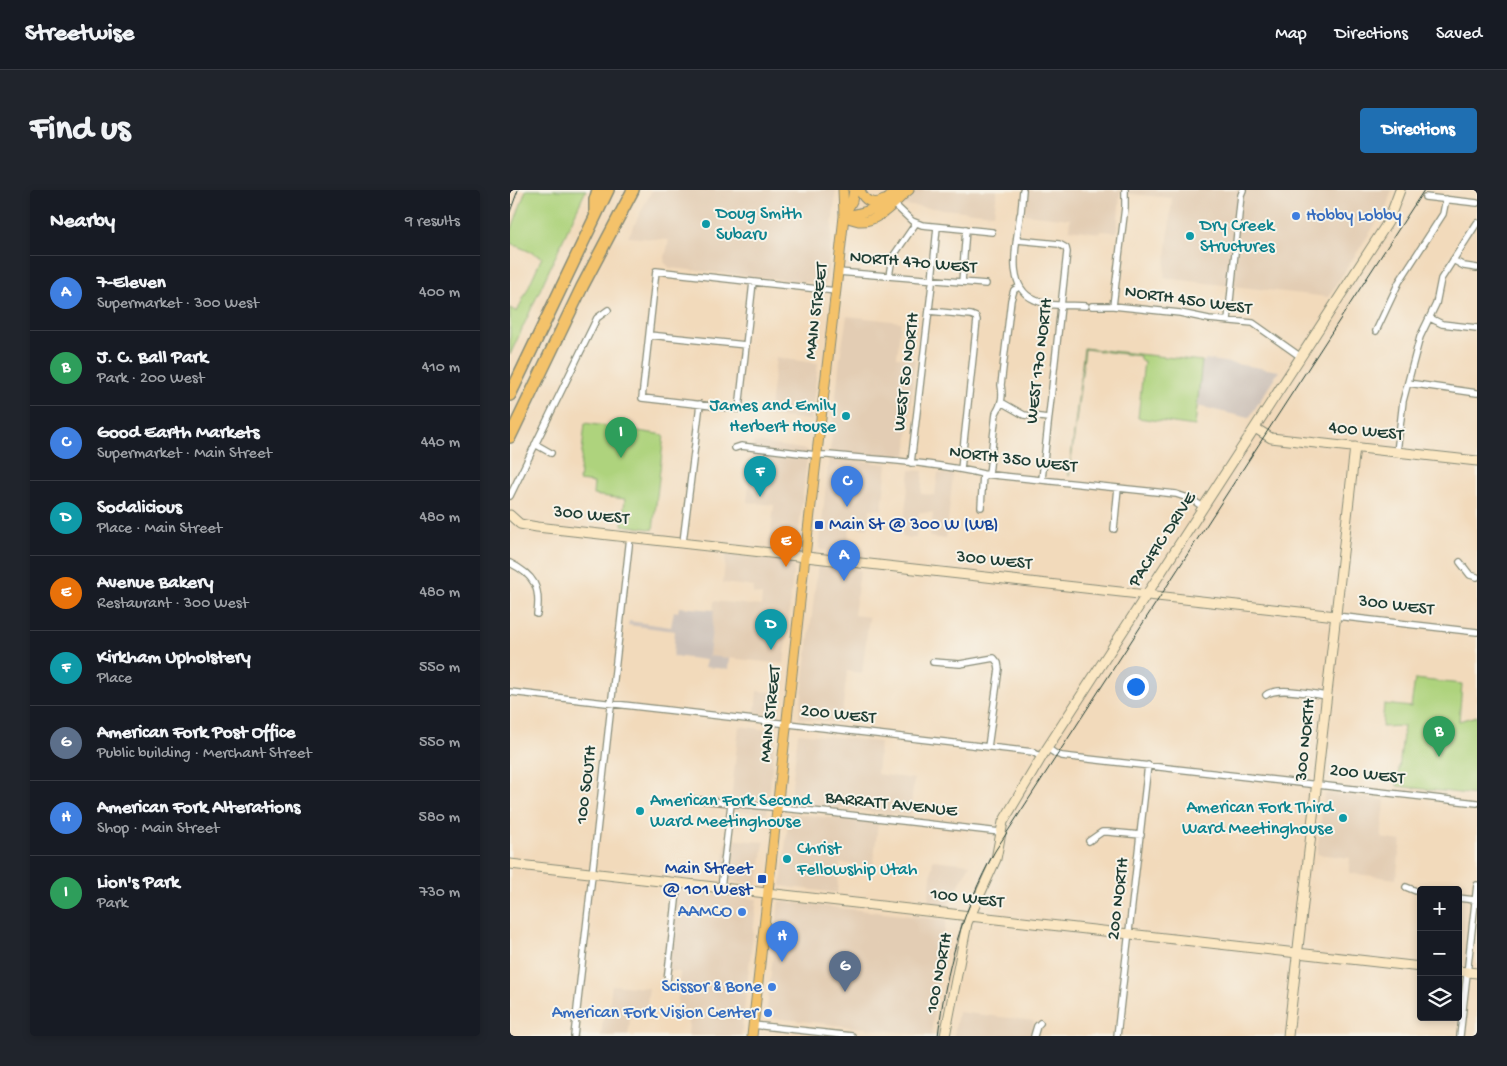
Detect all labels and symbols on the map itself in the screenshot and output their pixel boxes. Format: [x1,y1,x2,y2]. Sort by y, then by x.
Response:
place label: Doug Smith Subaru [715,204,802,246]
place label: Hobby Lobby [1306,206,1402,227]
marker: Hobby Lobby [1290,210,1302,222]
place label: Dry Creek Structures [1199,216,1276,258]
marker: Doug Smith Subaru [700,218,712,230]
marker: Dry Creek Structures [1184,230,1196,242]
street label: NORTH 470 WEST [849,247,979,279]
street label: MAIN STREET [801,260,833,361]
street label: NORTH 450 WEST [1123,282,1254,320]
street label: WEST 170 NORTH [1022,296,1058,425]
street label: WEST 50 NORTH [889,311,925,432]
place label: James and Emily Herbert House [709,396,837,438]
marker: James and Emily Herbert House [840,410,852,422]
pin: I [605,417,637,458]
street label: 400 WEST [1328,418,1405,446]
street label: NORTH 350 WEST [948,442,1079,478]
pin: F [744,456,776,497]
pin: C [831,466,863,507]
street label: PACIFIC DRIVE [1124,488,1202,592]
street label: 300 WEST [551,501,631,531]
place label: Main St @ 300 W (WB) [829,515,999,536]
marker: Main St @ 300 W (WB) [813,519,825,531]
pin: E [770,526,802,567]
pin: A [828,540,860,581]
street label: 300 WEST [954,546,1034,576]
street label: 300 WEST [1356,591,1436,621]
pin: D [755,609,787,650]
street label: MAIN STREET [755,663,787,764]
your location [1123,674,1149,700]
street label: 300 NORTH [1291,697,1321,784]
street label: 200 WEST [799,701,878,729]
pin: B [1423,716,1455,757]
street label: 100 SOUTH [572,744,602,826]
street label: 200 WEST [1328,760,1407,790]
street label: BARRATT AVENUE [823,788,959,822]
place label: American Fork Second Ward Meetinghouse [650,791,813,833]
place label: American Fork Third Ward Meetinghouse [1182,798,1334,840]
marker: American Fork Second Ward Meetinghouse [634,805,646,817]
marker: American Fork Third Ward Meetinghouse [1337,812,1349,824]
place label: Christ Fellowship Utah [796,839,918,881]
marker: Christ Fellowship Utah [781,853,793,865]
street label: 200 NORTH [1104,856,1135,941]
place label: Main Street @ 101 West [662,859,754,901]
marker: Main Street @ 101 West [756,873,768,885]
street label: 100 WEST [928,884,1006,914]
place label: AAMCO [678,902,732,923]
marker: AAMCO [736,906,748,918]
pin: H [766,921,798,962]
street label: 100 NORTH [922,930,958,1016]
pin: G [829,951,861,992]
place label: Scissor & Bone [661,977,763,998]
marker: Scissor & Bone [766,981,778,993]
place label: American Fork Vision Center [552,1003,760,1024]
marker: American Fork Vision Center [762,1007,774,1019]

